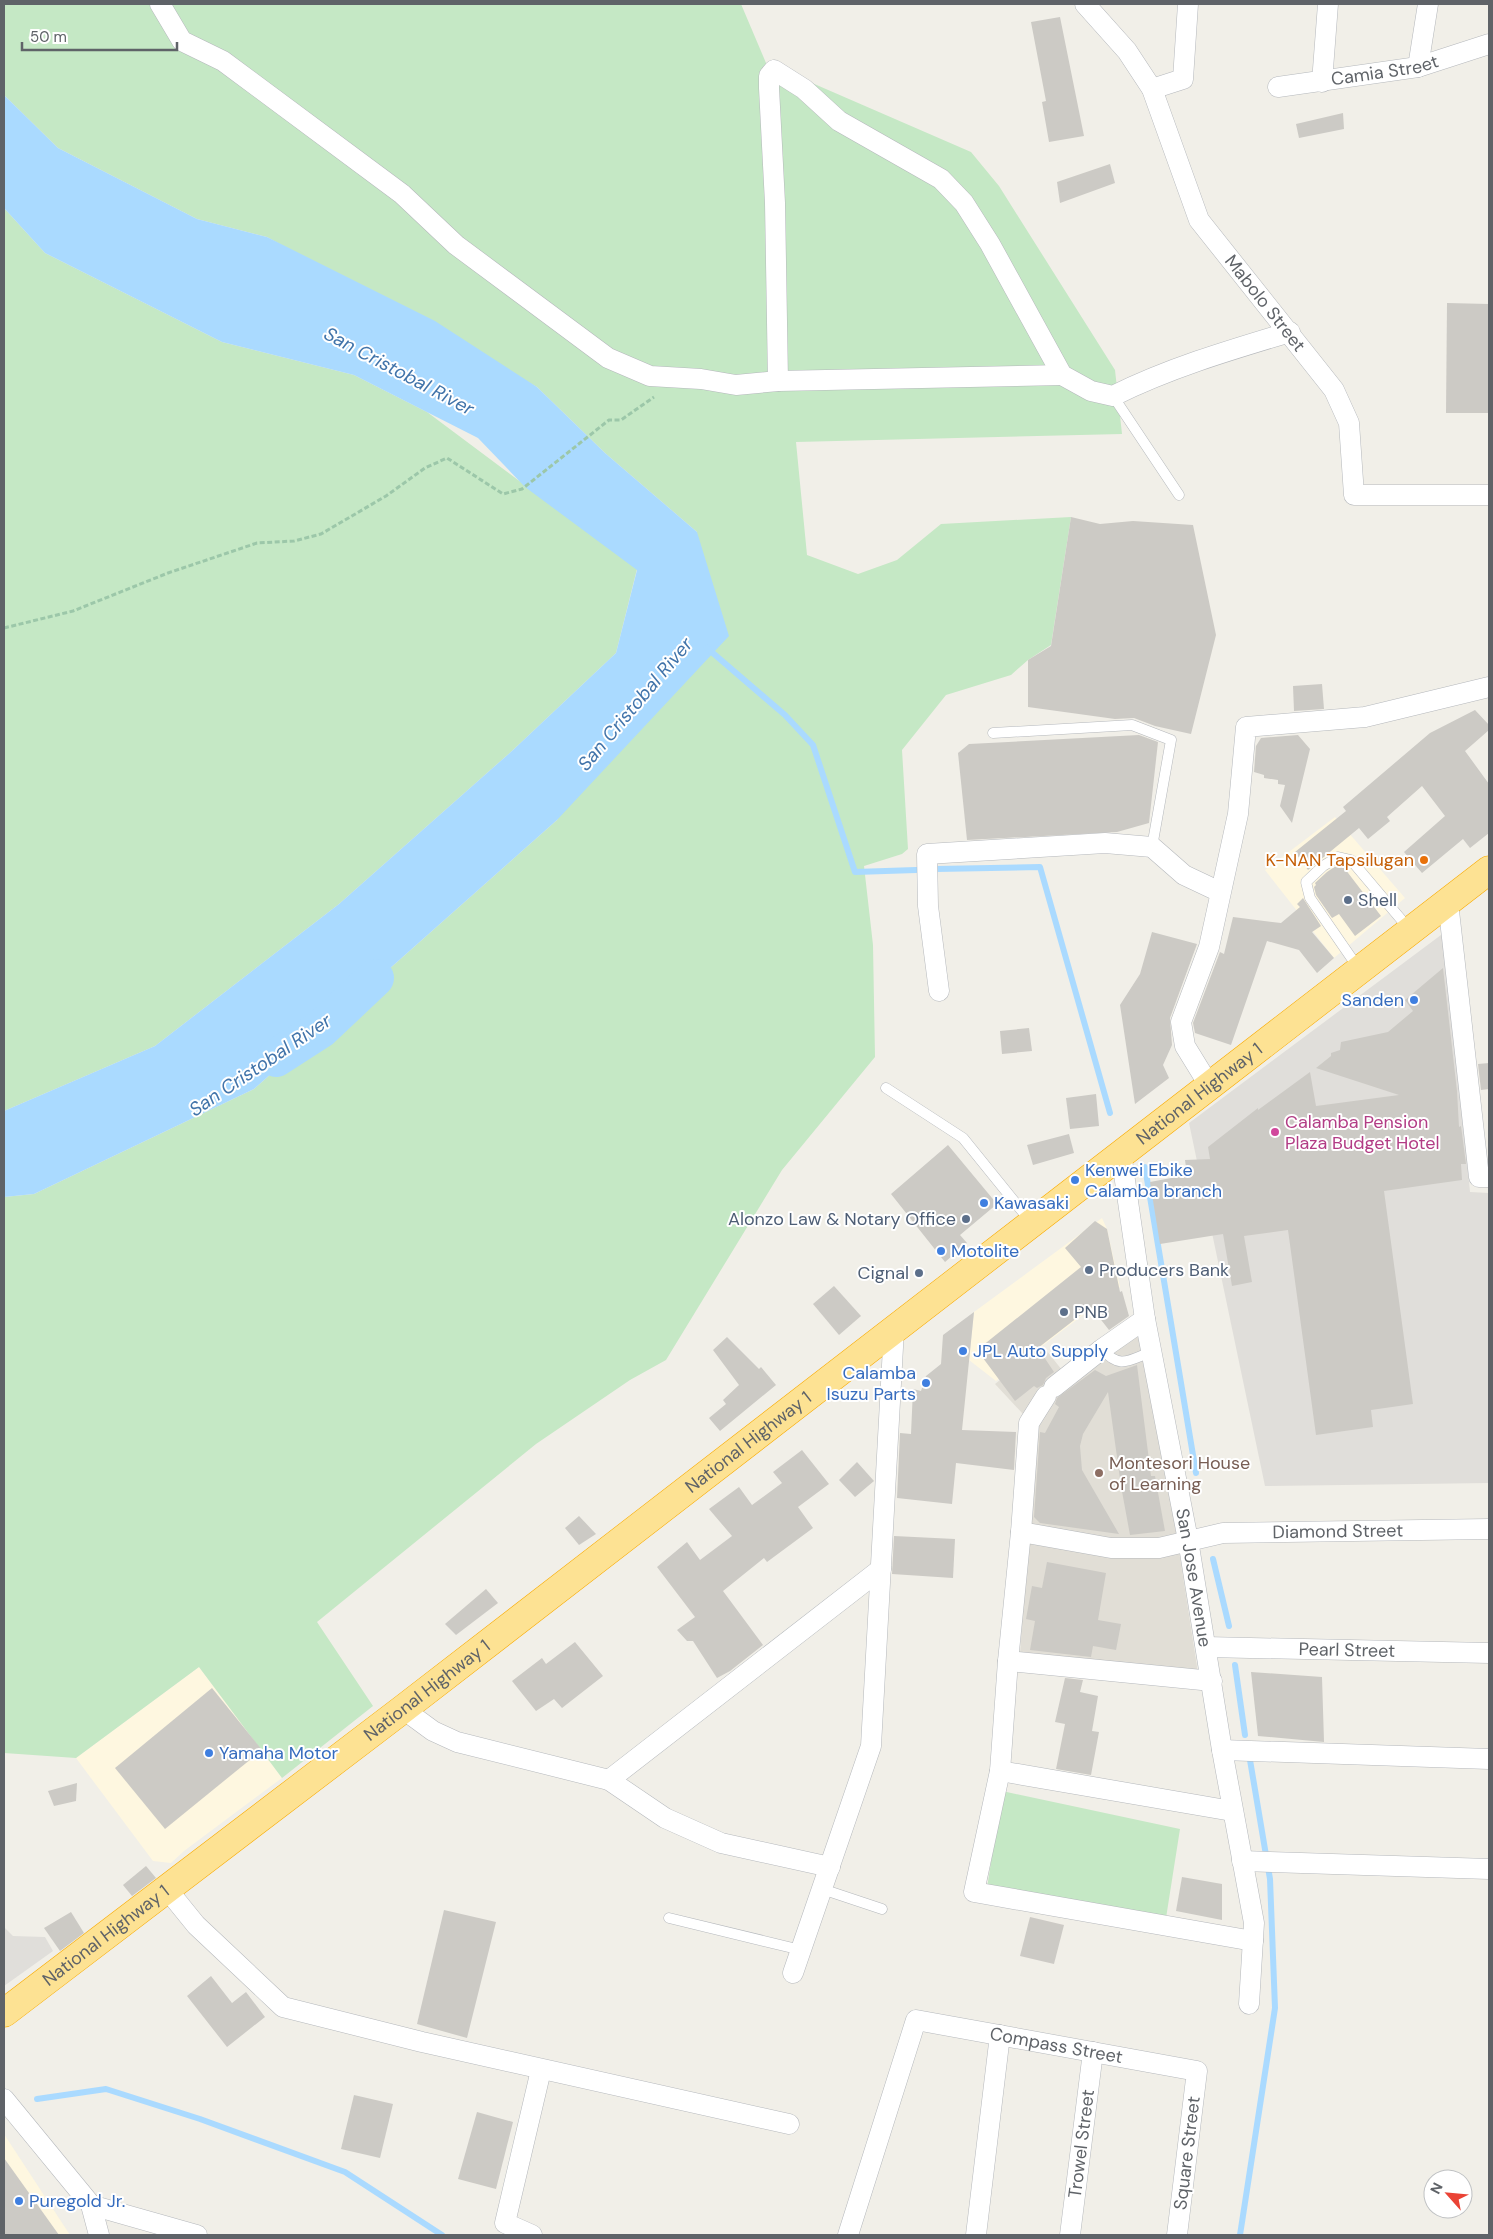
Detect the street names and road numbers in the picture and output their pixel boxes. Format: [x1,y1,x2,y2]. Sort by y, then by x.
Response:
street label: Camia Street [1329,49,1442,91]
street label: Mabolo Street [1219,250,1311,357]
street label: National Highway 1 [1131,1037,1267,1150]
street label: National Highway 1 [680,1386,816,1499]
street label: San Jose Avenue [1170,1506,1217,1649]
street label: Diamond Street [1272,1518,1403,1544]
street label: National Highway 1 [359,1634,495,1747]
street label: Pearl Street [1298,1637,1395,1663]
street label: National Highway 1 [38,1879,174,1991]
street label: Compass Street [988,2022,1125,2069]
street label: Trowel Street [1063,2088,1100,2199]
street label: Square Street [1168,2095,1206,2211]

